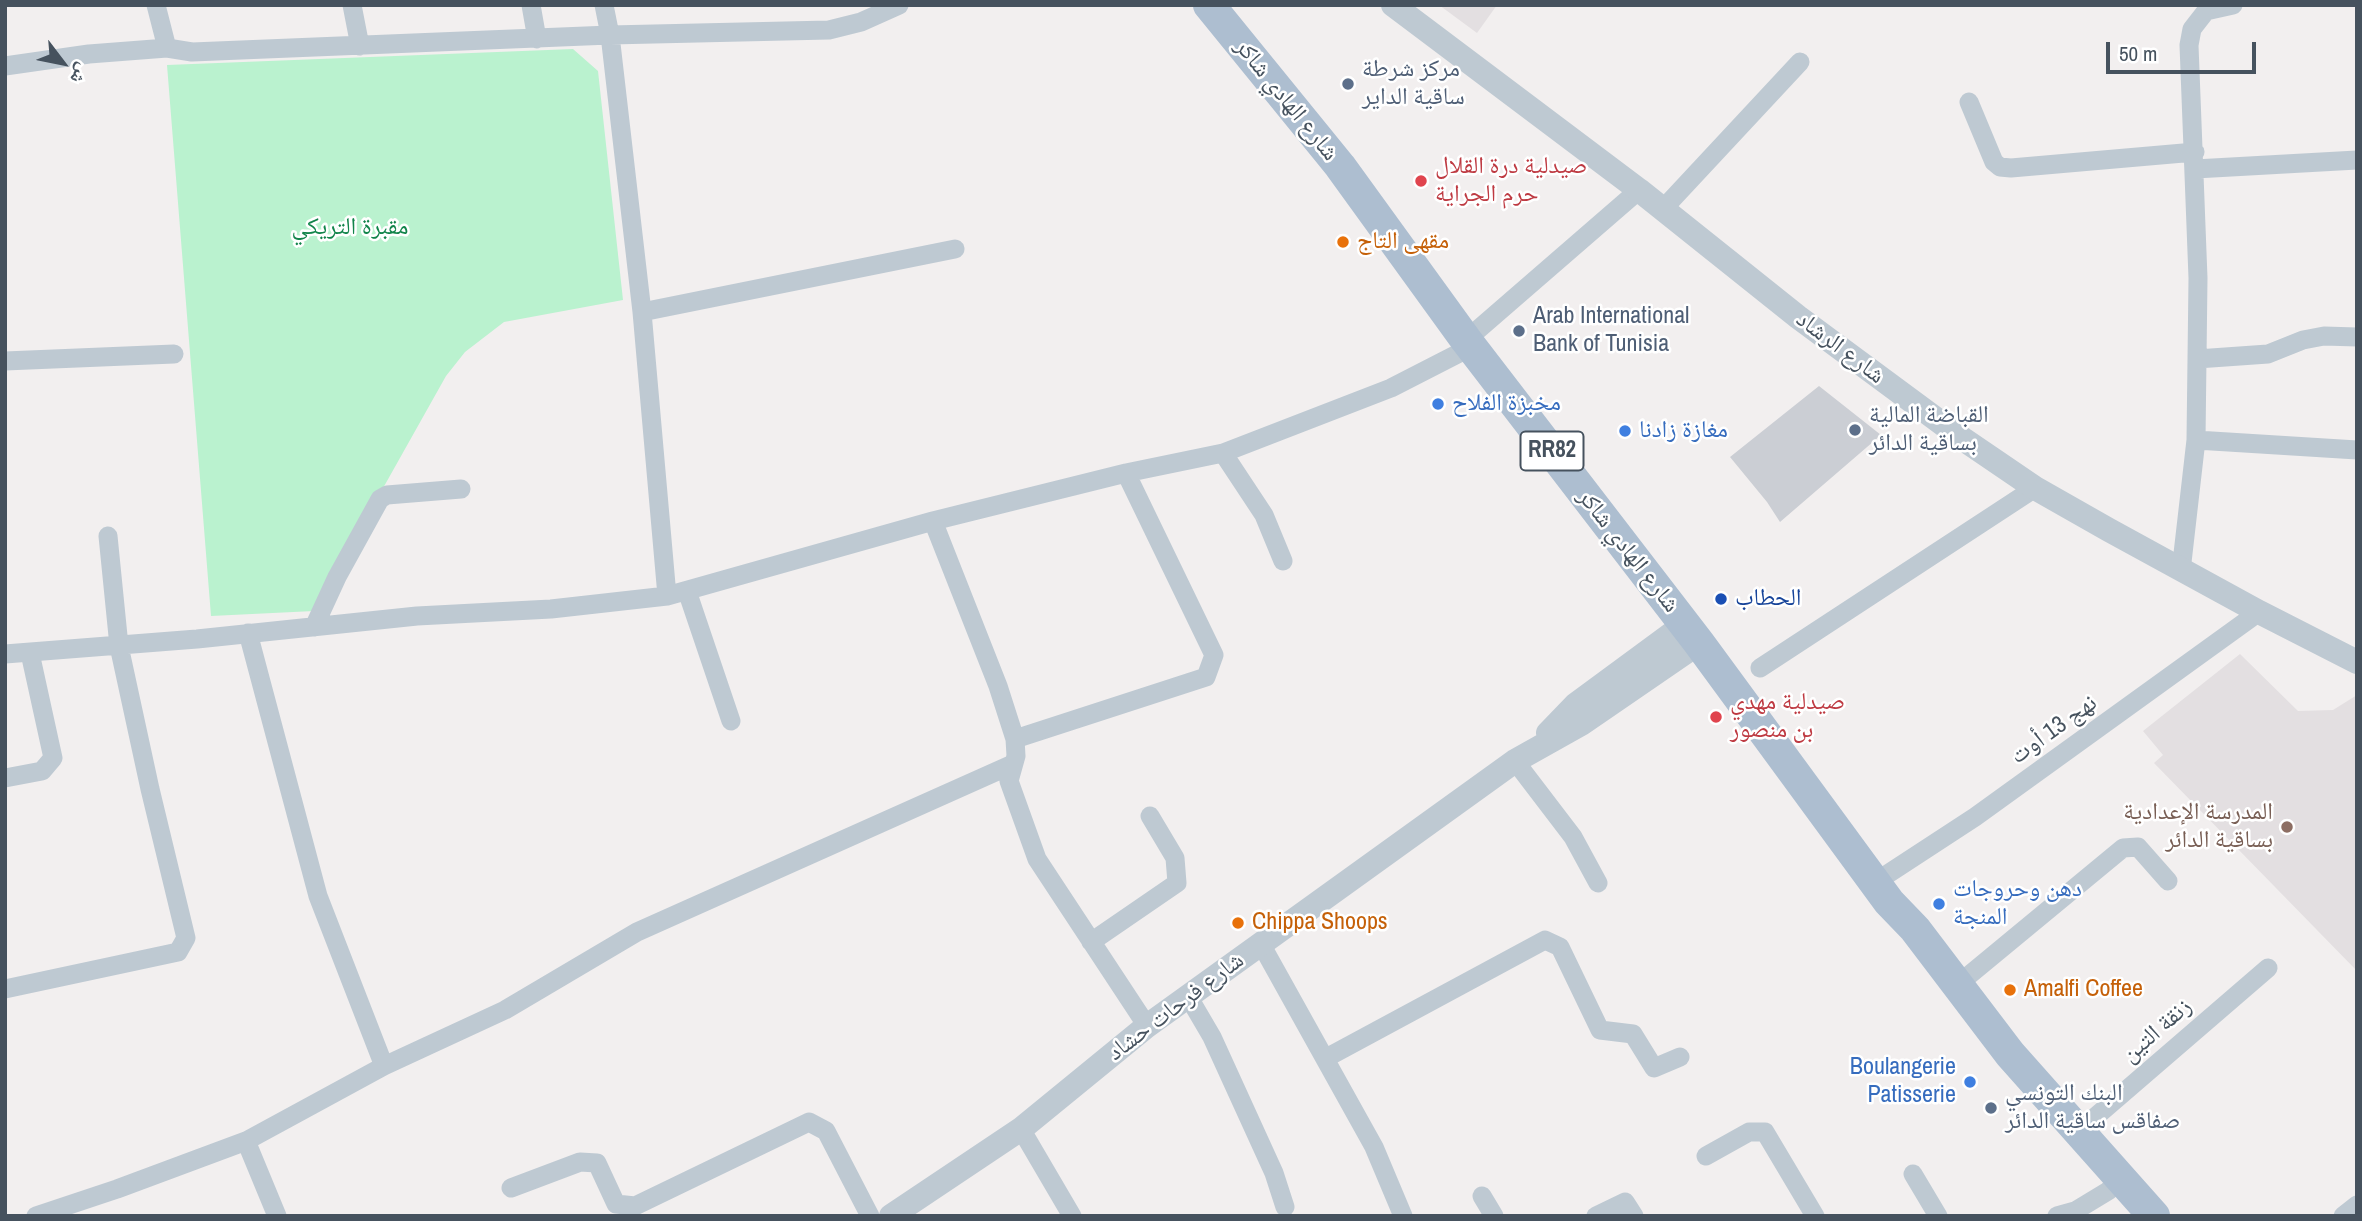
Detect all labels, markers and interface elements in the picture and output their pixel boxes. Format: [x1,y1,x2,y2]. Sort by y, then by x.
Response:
north arrow [28,28,98,98]
scale bar [2110,28,2260,72]
street label: شارع الهادي شاكر [1228,33,1344,167]
text: 50 m [2119,39,2157,68]
place label: مركز شرطة ساقية الداير [1362,56,1465,112]
text: ش [64,59,97,90]
marker: مركز شرطة ساقية الداير [1340,76,1356,92]
place label: صيدلية درة القلال حرم الجراية [1435,153,1587,209]
marker: صيدلية درة القلال حرم الجراية [1413,173,1429,189]
park label: مقبرة التريكي [291,214,409,242]
place label: مقهى التاج [1357,228,1449,256]
marker: مقهى التاج [1335,234,1351,250]
place label: Arab International Bank of Tunisia [1533,303,1689,359]
street label: شارع الرشاد [1790,305,1890,391]
marker: Arab International Bank of Tunisia [1511,323,1527,339]
place label: مخبزة الفلاح [1452,390,1561,418]
marker: مخبزة الفلاح [1430,396,1446,412]
place label: القباضة المالية بساقية الدائر [1869,402,1989,458]
place label: مغازة زادنا [1639,417,1728,445]
marker: القباضة المالية بساقية الدائر [1847,422,1863,438]
marker: مغازة زادنا [1617,423,1633,439]
road number: RR82 [1520,432,1584,471]
street label: شارع الهادي شاكر [1571,483,1685,619]
place label: الحطاب [1735,585,1801,613]
marker: الحطاب [1713,591,1729,607]
place label: صيدلية مهدي بن منصور [1730,689,1845,745]
street label: نهج 13 أوت [2005,689,2103,771]
marker: صيدلية مهدي بن منصور [1708,709,1724,725]
place label: المدرسة الإعدادية بساقية الدائر [2123,799,2273,855]
marker: المدرسة الإعدادية بساقية الدائر [2279,819,2295,835]
place label: دهن وحروجات المنجة [1953,876,2082,932]
marker: دهن وحروجات المنجة [1931,896,1947,912]
place label: Chippa Shoops [1252,909,1388,937]
marker: Chippa Shoops [1230,915,1246,931]
street label: شارع فرحات حشاد [1102,946,1250,1068]
place label: Amalfi Coffee [2024,976,2143,1004]
marker: Amalfi Coffee [2002,982,2018,998]
street label: زنقة التين [2116,993,2198,1069]
place label: Boulangerie Patisserie [1850,1054,1956,1110]
marker: Boulangerie Patisserie [1962,1074,1978,1090]
place label: البنك التونسي صفاقس ساقية الدائر [2005,1080,2180,1136]
marker: البنك التونسي صفاقس ساقية الدائر [1983,1100,1999,1116]

